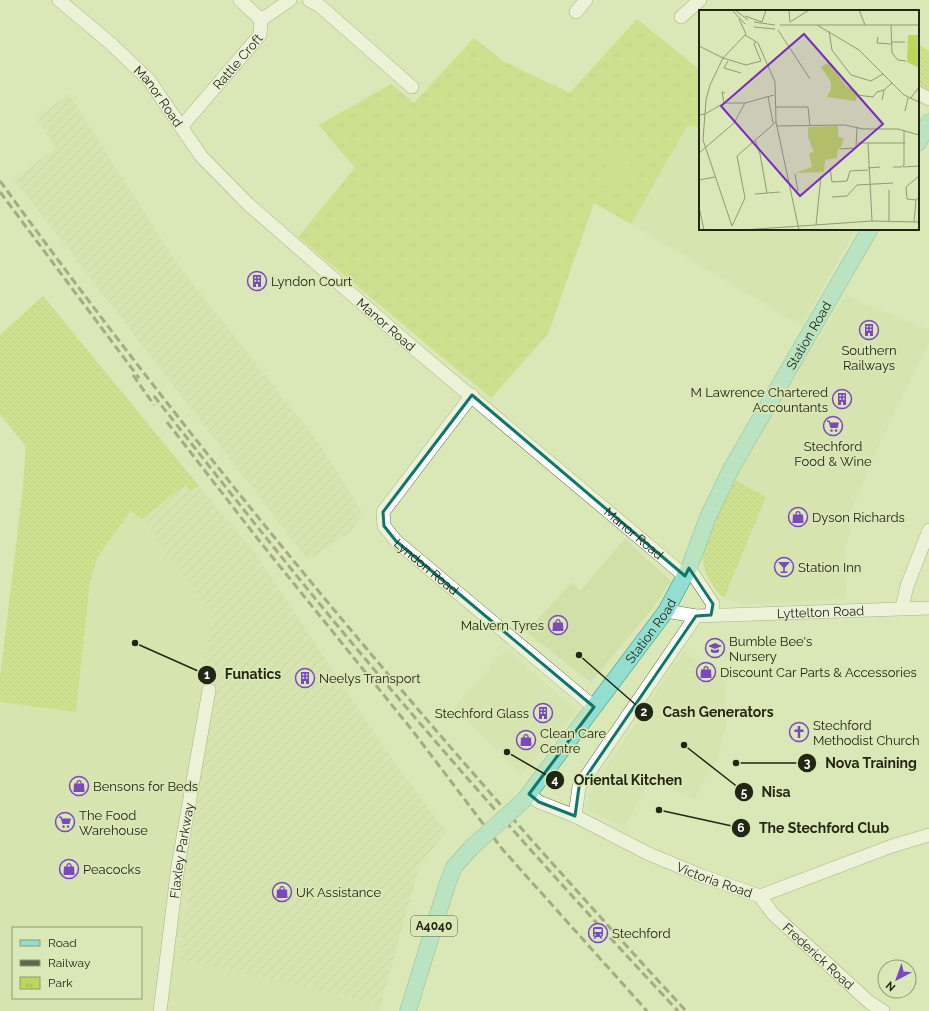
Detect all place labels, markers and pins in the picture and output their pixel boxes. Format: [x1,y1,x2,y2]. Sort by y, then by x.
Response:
building icon: Lyndon Court [246,270,268,292]
place label: Lyndon Court [271,274,353,289]
building icon: Southern Railways [858,319,880,341]
place label: Southern Railways [841,343,897,373]
place label: M Lawrence Chartered Accountants [691,385,828,415]
building icon: M Lawrence Chartered Accountants [831,388,853,410]
supermarket icon: Stechford Food & Wine [822,415,844,437]
place label: Stechford Food & Wine [794,439,872,469]
shop icon: Dyson Richards [787,506,809,528]
place label: Dyson Richards [812,510,905,525]
bar icon: Station Inn [773,556,795,578]
place label: Station Inn [798,560,861,575]
shop icon: Malvern Tyres [547,614,569,636]
place label: Malvern Tyres [461,618,544,633]
place label: Bumble Bee's Nursery [729,634,812,664]
school or university icon: Bumble Bee's Nursery [704,637,726,659]
shop icon: Discount Car Parts & Accessories [695,661,717,683]
callout: Funatics [197,662,289,688]
place label: Discount Car Parts & Accessories [720,665,917,680]
building icon: Neelys Transport [294,667,316,689]
place label: Neelys Transport [319,671,421,686]
callout: Cash Generators [634,699,781,725]
building icon: Stechford Glass [532,702,554,724]
place label: Stechford Glass [435,706,529,721]
place label: Stechford Methodist Church [813,718,920,748]
church icon: Stechford Methodist Church [788,721,810,743]
place label: Clean Care Centre [540,726,606,756]
shop icon: Clean Care Centre [515,729,537,751]
callout: Nova Training [797,750,925,776]
callout: Oriental Kitchen [545,767,690,793]
shop icon: Bensons for Beds [68,775,90,797]
place label: Bensons for Beds [93,779,198,794]
callout: Nisa [734,779,799,805]
place label: The Food Warehouse [79,808,148,838]
supermarket icon: The Food Warehouse [54,811,76,833]
callout: The Stechford Club [731,815,897,841]
shop icon: Peacocks [58,858,80,880]
place label: Peacocks [83,862,141,877]
shop icon: UK Assistance [271,881,293,903]
place label: UK Assistance [296,885,381,900]
station icon: Stechford [587,922,609,944]
place label: Stechford [612,926,671,941]

